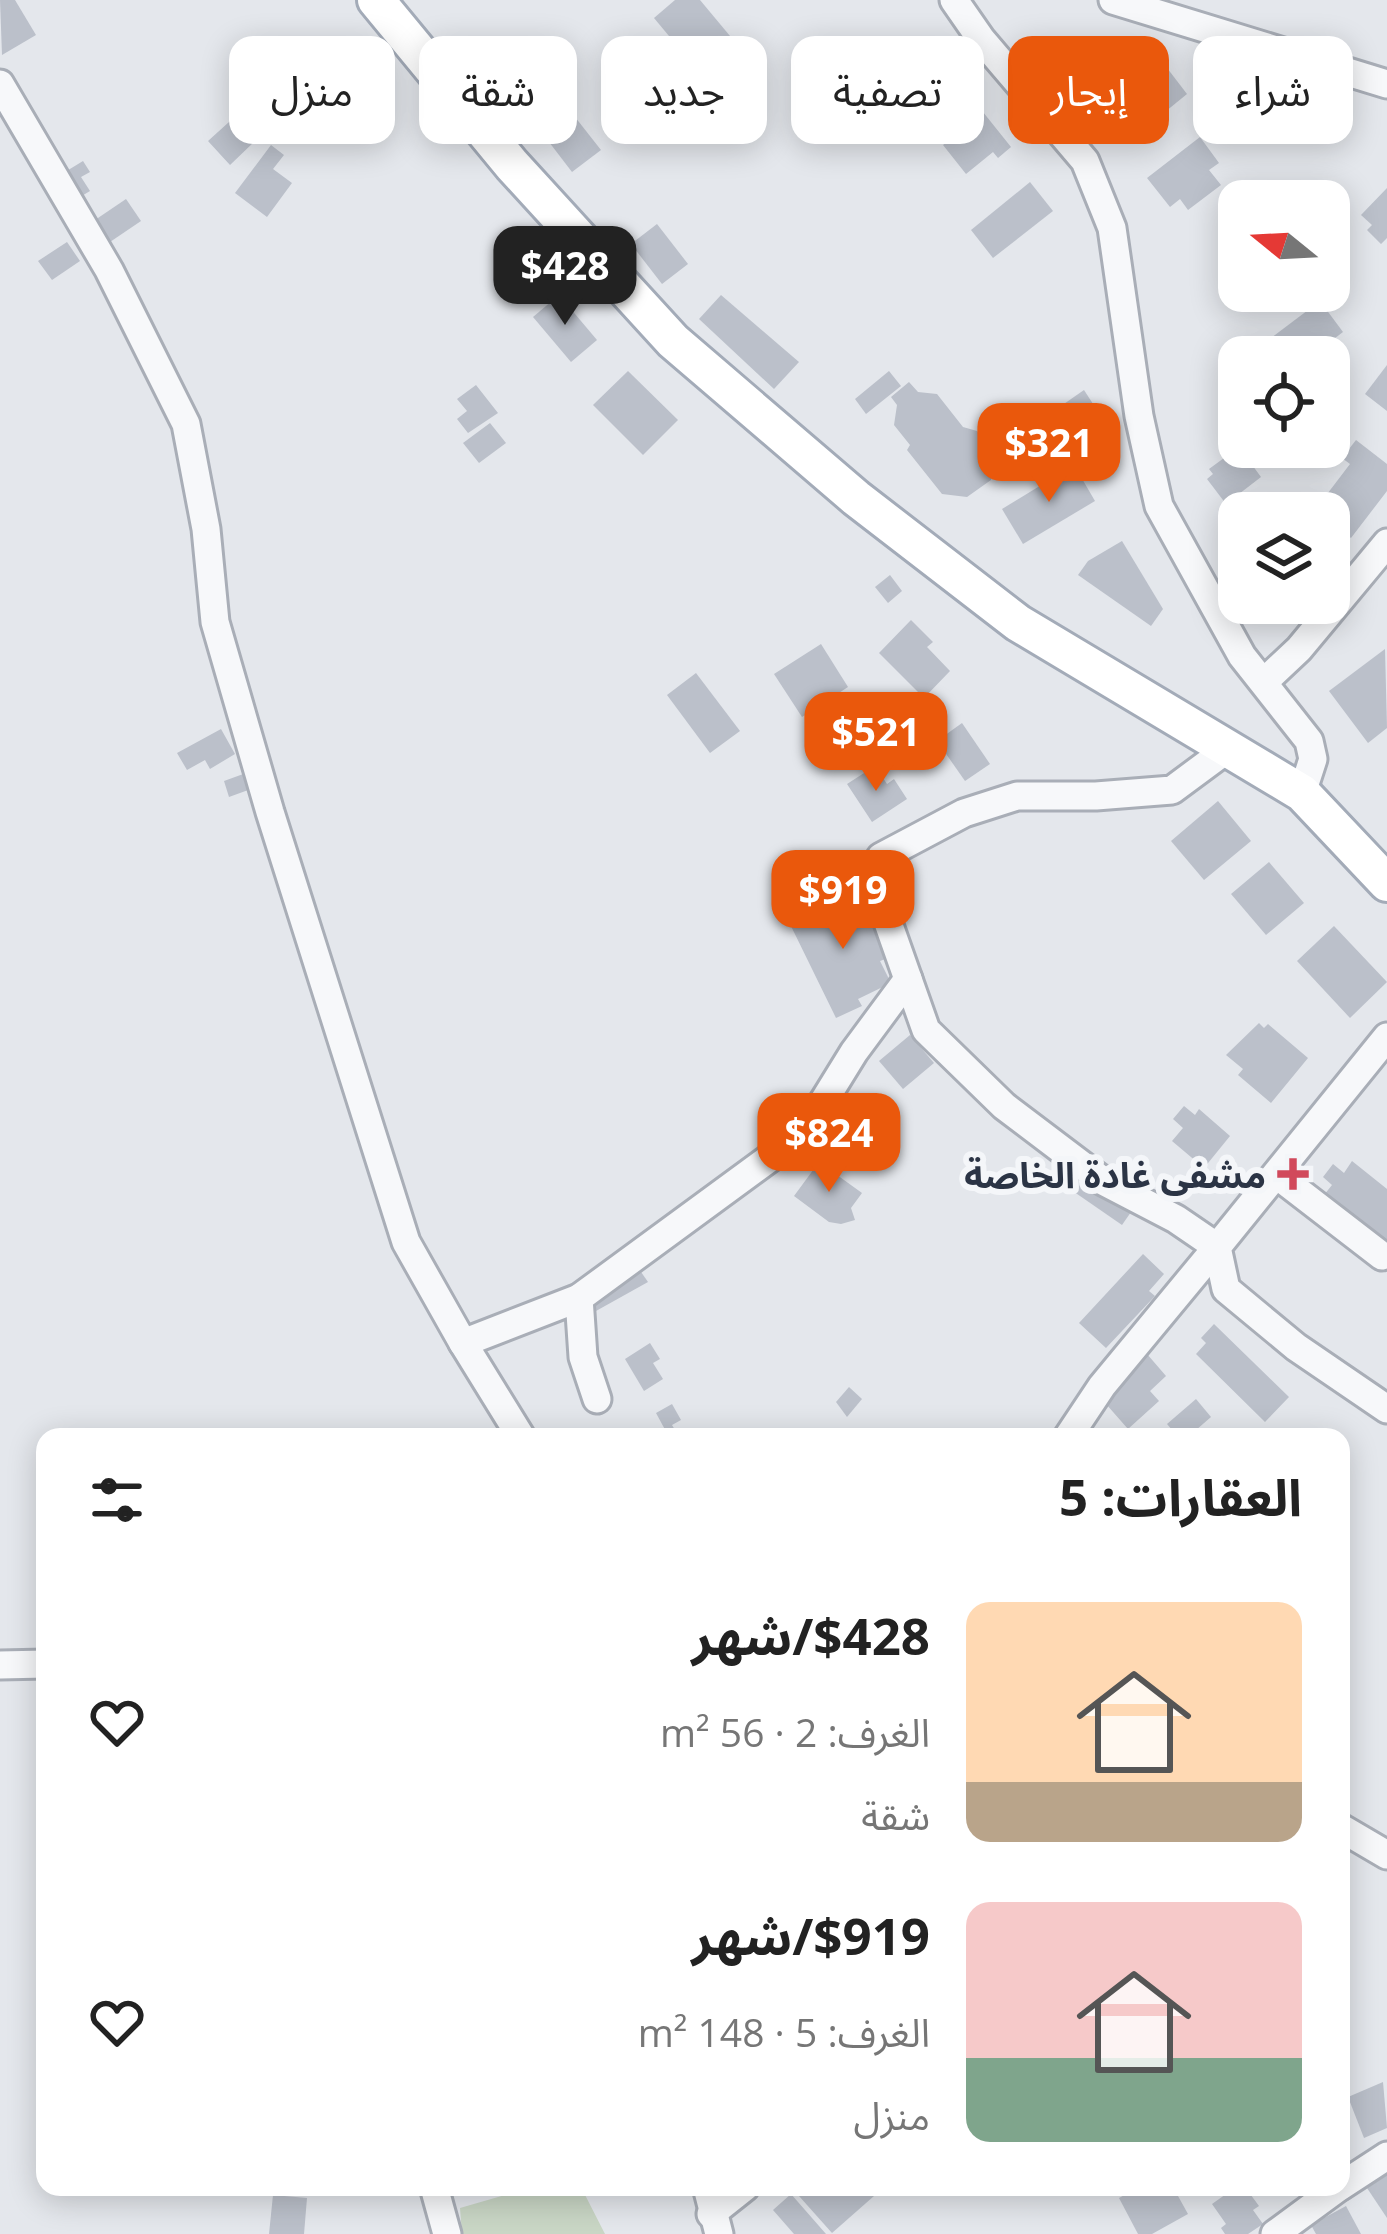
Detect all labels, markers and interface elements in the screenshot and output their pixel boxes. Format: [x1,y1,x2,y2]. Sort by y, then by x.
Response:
chip: منزل [229,36,395,144]
chip: شقة [419,36,577,144]
chip: جديد [601,36,767,144]
chip: تصفية [791,36,984,144]
chip: إيجار [1008,36,1169,144]
chip: شراء [1193,36,1353,144]
north arrow [1218,180,1350,312]
map controls [1218,180,1350,624]
pin: $428 [494,226,636,328]
text: $428 [520,238,610,291]
button: locate [1218,336,1350,468]
pin: $321 [978,403,1120,505]
text: $321 [1004,415,1094,468]
button: layers [1218,492,1350,624]
pin: $521 [805,692,947,794]
text: $521 [831,704,921,757]
pin: $919 [772,850,914,952]
text: $919 [798,862,888,915]
pin: $824 [758,1093,900,1195]
text: $824 [784,1105,874,1158]
place label: مشفى غادة الخاصة [964,1150,1266,1199]
marker: مشفى غادة الخاصة [1277,1158,1309,1190]
text: العقارات: 5 [1059,1461,1302,1531]
icon: filters [84,1467,150,1533]
text: $428/شهر [692,1600,930,1670]
icon: home [1062,1650,1206,1794]
icon: heart [84,1689,150,1755]
text: الغرف: 2 · 56 m² [660,1705,930,1758]
text: شقة [861,1788,930,1841]
text: $919/شهر [692,1900,930,1970]
icon: home [1062,1950,1206,2094]
icon: heart [84,1989,150,2055]
text: الغرف: 5 · 148 m² [638,2005,930,2058]
text: منزل [854,2088,930,2141]

